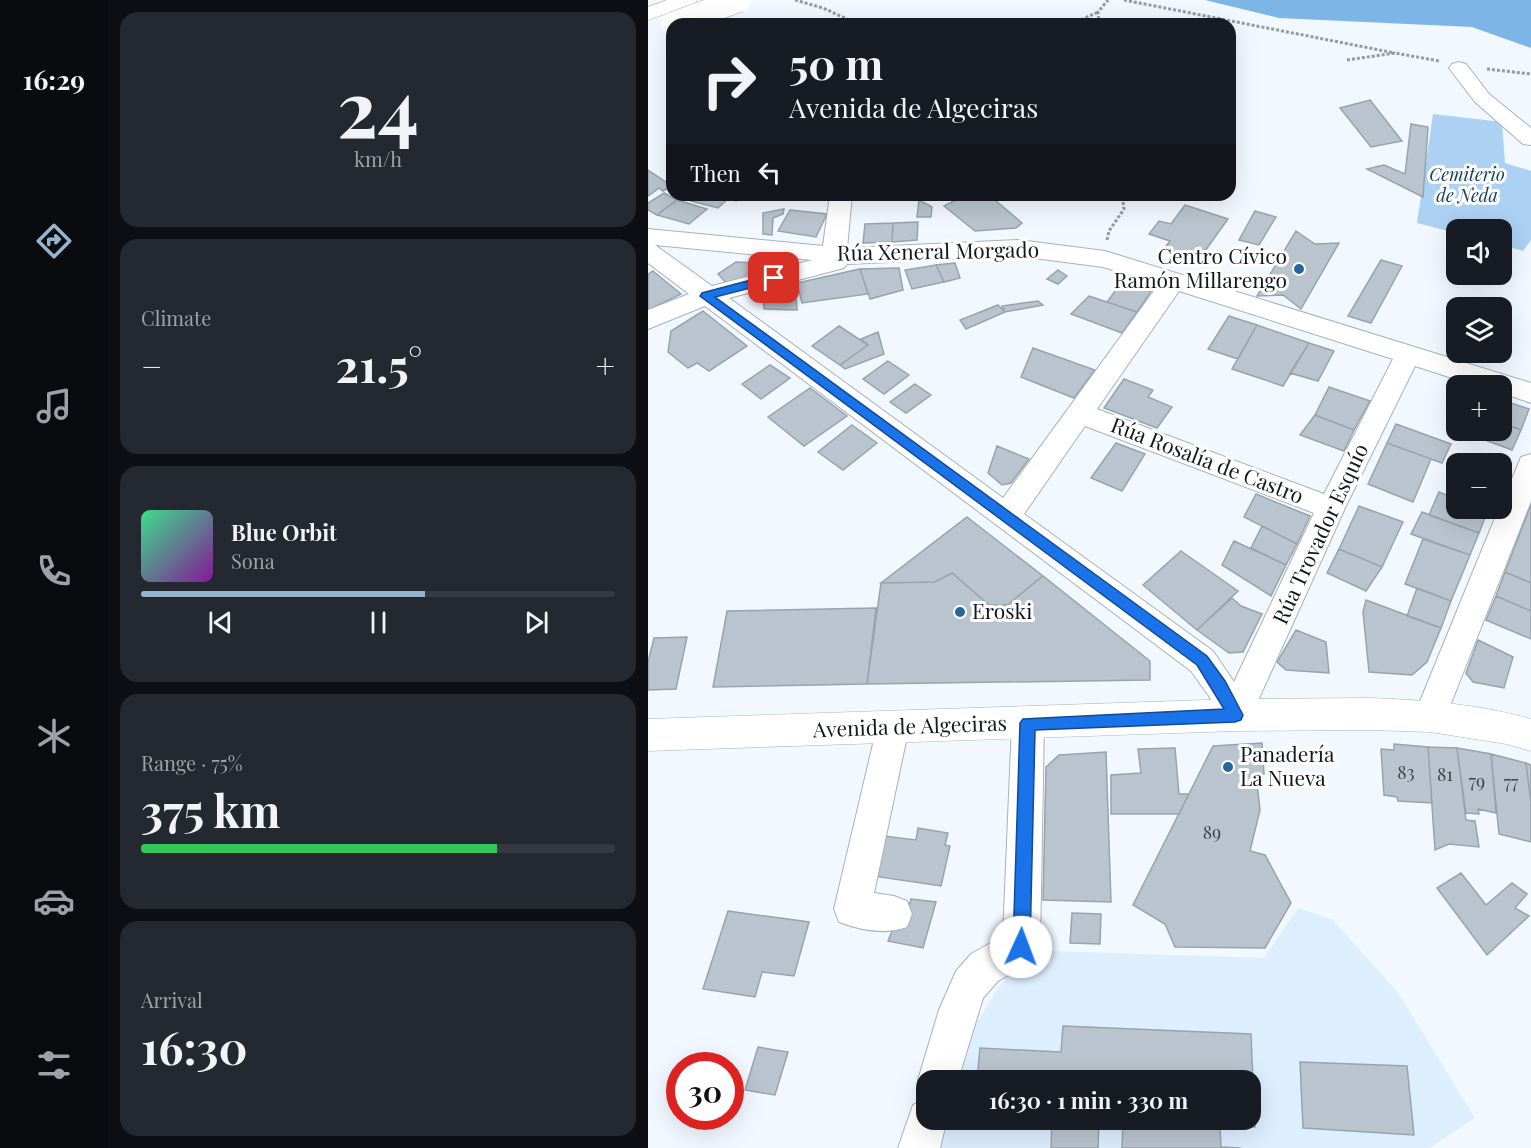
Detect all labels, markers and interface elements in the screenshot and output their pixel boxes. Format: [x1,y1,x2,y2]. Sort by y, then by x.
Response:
text: 50 m [789,35,883,91]
icon: right [690,42,768,120]
text: 24 [337,54,419,158]
text: 16:29 [23,61,85,97]
text: Avenida de Algeciras [789,89,1038,125]
text: km/h [354,145,402,172]
icon: left [753,156,786,189]
text: Then [690,158,741,188]
park label: Cemiterio de Neda [1429,162,1505,207]
map controls [1446,219,1512,519]
button: sound [1446,219,1512,285]
icon: directions [33,220,75,262]
street label: Rúa Xeneral Morgado [837,234,1039,266]
place label: Centro Cívico Ramón Millarengo [1114,241,1287,293]
pin [748,252,799,303]
icon: arrive [757,261,790,294]
marker: Centro Cívico Ramón Millarengo [1292,262,1306,276]
button: layers [1446,297,1512,363]
text: Climate [141,304,211,331]
text: 21.5° [336,334,422,394]
text: − [141,343,162,387]
text: + [596,343,615,387]
button: + [1446,375,1512,441]
icon: music [33,385,75,427]
street label: Rúa Rosalía de Castro [1107,410,1308,509]
street label: Rúa Trovador Esquío [1265,438,1373,628]
button: − [1446,453,1512,519]
text: Blue Orbit [231,517,337,547]
text: Sona [231,547,275,574]
icon: phone [33,550,75,592]
place label: Eroski [972,596,1032,624]
marker: Eroski [953,605,967,619]
icon: previous [204,606,237,639]
icon: pause [362,606,395,639]
icon: next [520,606,553,639]
street label: Avenida de Algeciras [812,708,1007,742]
icon: climate [33,715,75,757]
place label: Panadería La Nueva [1240,739,1335,791]
text: Range · 75% [141,749,243,776]
marker: Panadería La Nueva [1221,760,1235,774]
house number: 83 [1397,760,1415,784]
house number: 81 [1437,762,1453,786]
house number: 79 [1469,769,1485,793]
house number: 77 [1504,770,1519,794]
text: 375 km [141,779,280,839]
house number: 89 [1203,820,1221,844]
icon: car [33,880,75,922]
position arrow [989,915,1053,979]
text: Arrival [141,986,203,1013]
text: 16:30 [141,1016,248,1076]
icon: filters [33,1044,75,1086]
speed limit sign: 30 [666,1052,744,1130]
text: 16:30 · 1 min · 330 m [989,1085,1188,1115]

